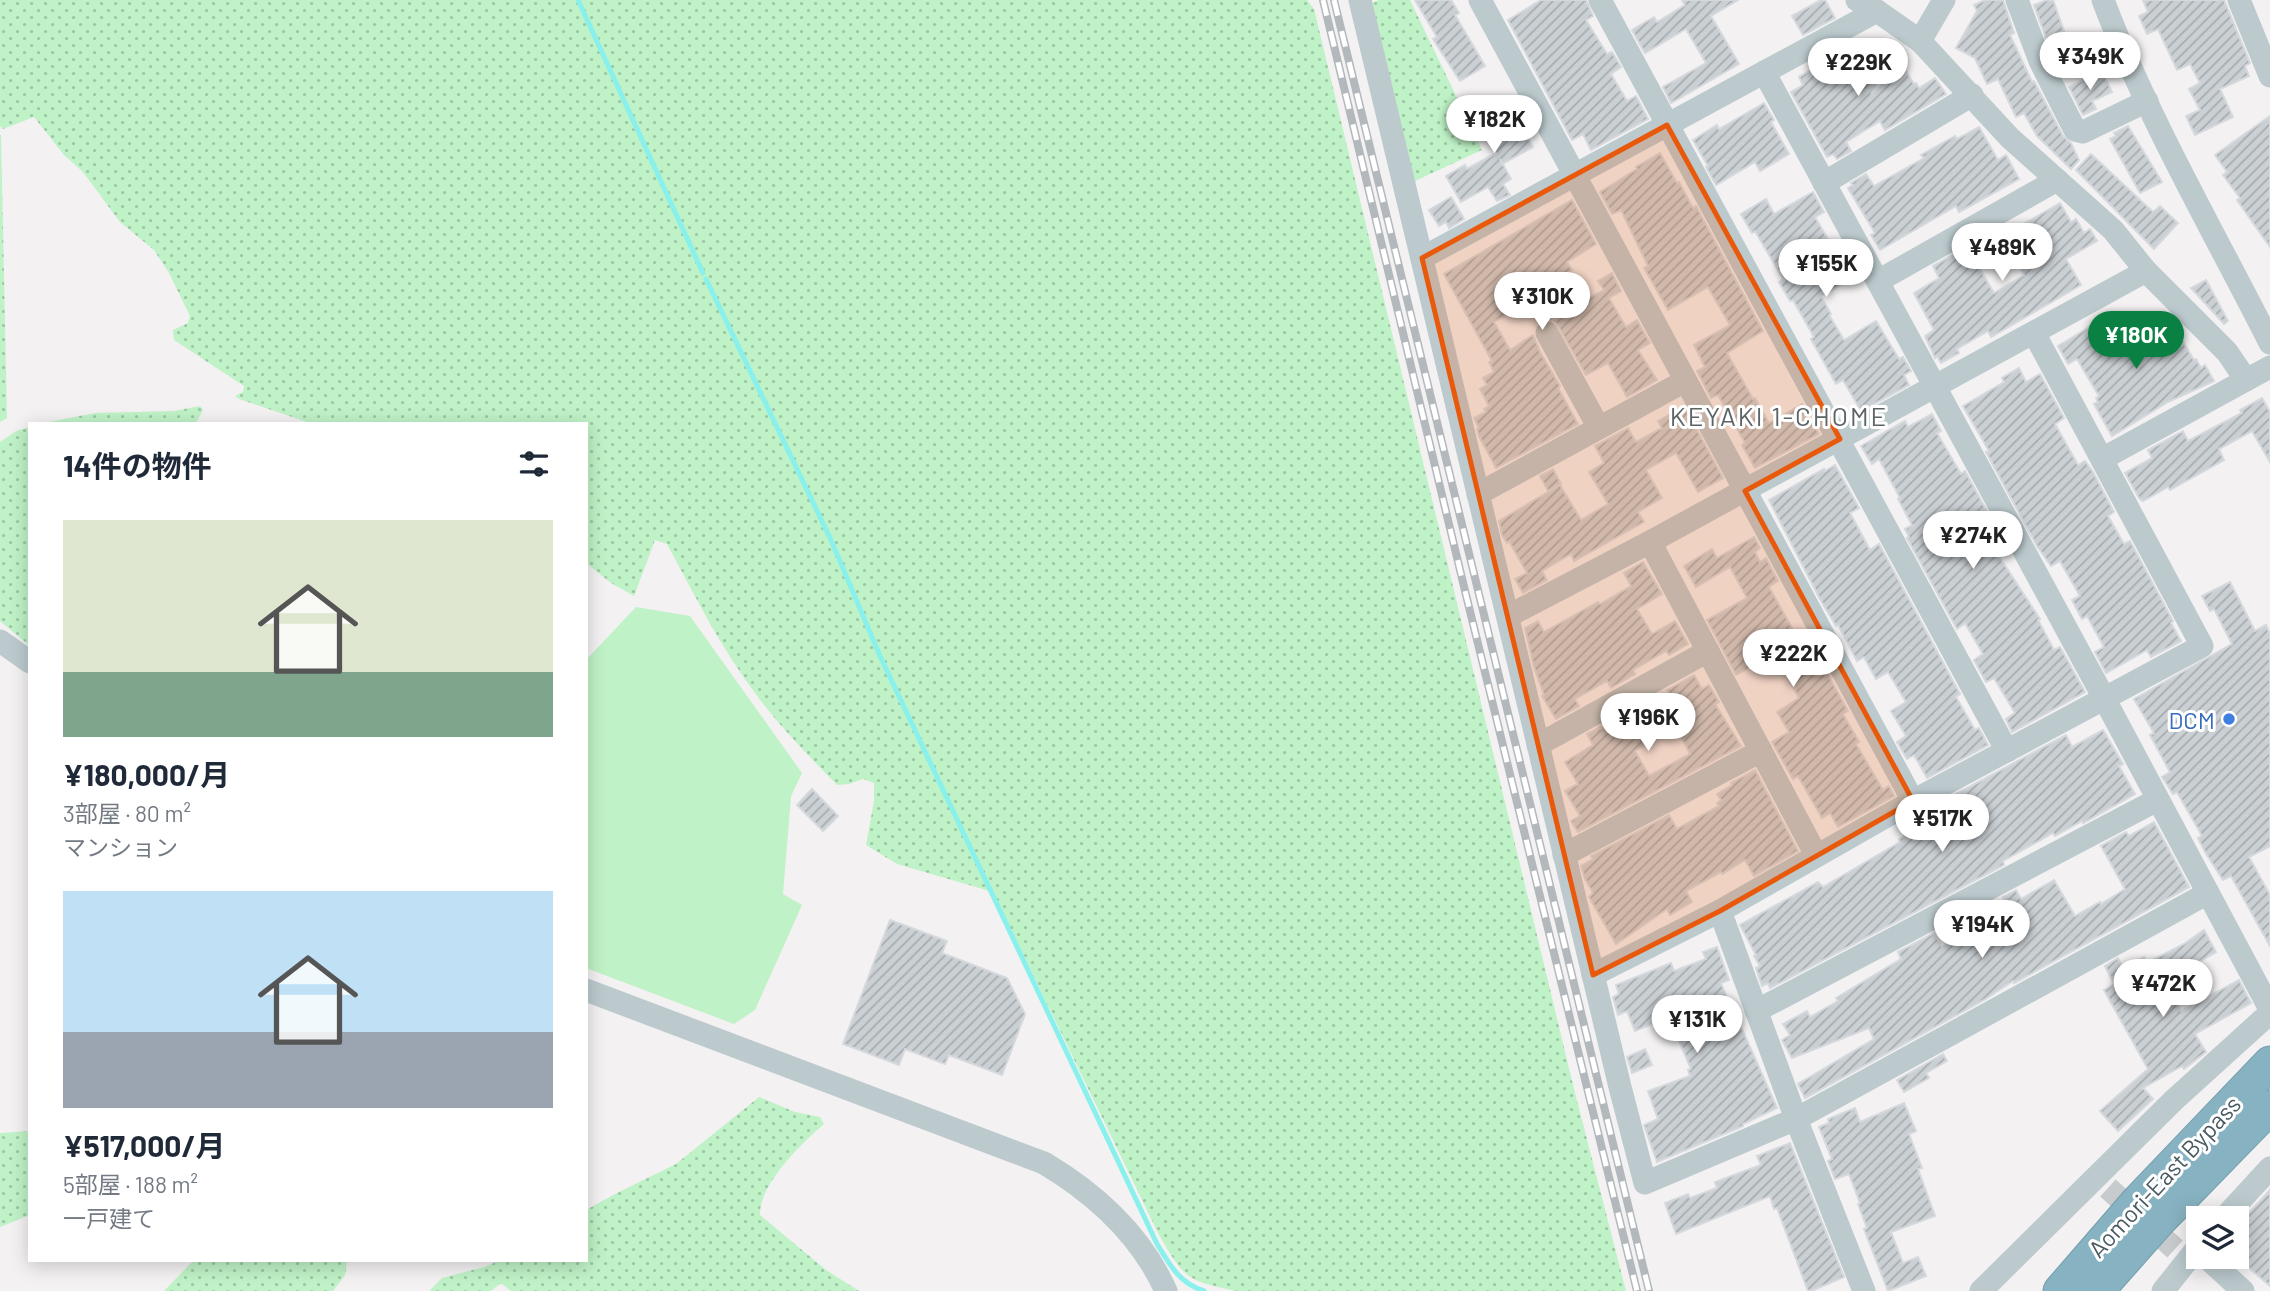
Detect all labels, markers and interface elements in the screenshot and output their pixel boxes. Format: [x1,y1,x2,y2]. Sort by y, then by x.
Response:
pin: ¥349K [2041,32,2139,92]
pin: ¥229K [1809,38,1907,98]
text: ¥349K [2056,41,2124,69]
text: ¥229K [1824,47,1892,75]
pin: ¥182K [1445,96,1543,155]
text: ¥182K [1462,104,1526,132]
pin: ¥489K [1953,224,2051,283]
text: ¥489K [1968,232,2036,260]
pin: ¥155K [1777,240,1875,299]
text: ¥155K [1794,248,1858,276]
pin: ¥310K [1493,272,1591,332]
text: ¥310K [1510,281,1574,309]
pin: ¥180K [2087,312,2185,371]
text: ¥180K [2104,320,2168,348]
district label: KEYAKI 1-CHOME [1670,400,1888,431]
icon: filters [515,445,553,483]
text: 14件の物件 [63,447,212,483]
pin: ¥274K [1924,512,2022,571]
text: ¥274K [1939,520,2007,548]
icon: home [245,566,371,692]
pin: ¥222K [1744,630,1842,689]
text: ¥222K [1759,638,1827,666]
pin: ¥196K [1599,694,1697,753]
text: ¥196K [1617,702,1679,730]
place label: DCM [2168,705,2215,734]
marker: DCM [2221,711,2237,727]
text: ¥180,000/月 [63,756,230,792]
pin: ¥517K [1893,794,1991,854]
text: 3部屋 · 80 m² [63,799,191,827]
text: ¥517K [1911,803,1973,831]
text: マンション [63,833,178,861]
pin: ¥194K [1933,900,2031,960]
text: ¥194K [1950,909,2014,937]
icon: home [245,937,371,1063]
pin: ¥472K [2114,960,2212,1019]
text: ¥472K [2130,968,2196,996]
pin: ¥131K [1648,996,1746,1055]
text: ¥131K [1668,1004,1726,1032]
street label: Aomori-East Bypass [2082,1089,2246,1263]
text: ¥517,000/月 [63,1127,226,1163]
text: 5部屋 · 188 m² [63,1170,198,1198]
text: 一戸建て [63,1204,155,1232]
map controls [2186,1206,2249,1269]
button: layers [2186,1206,2249,1269]

